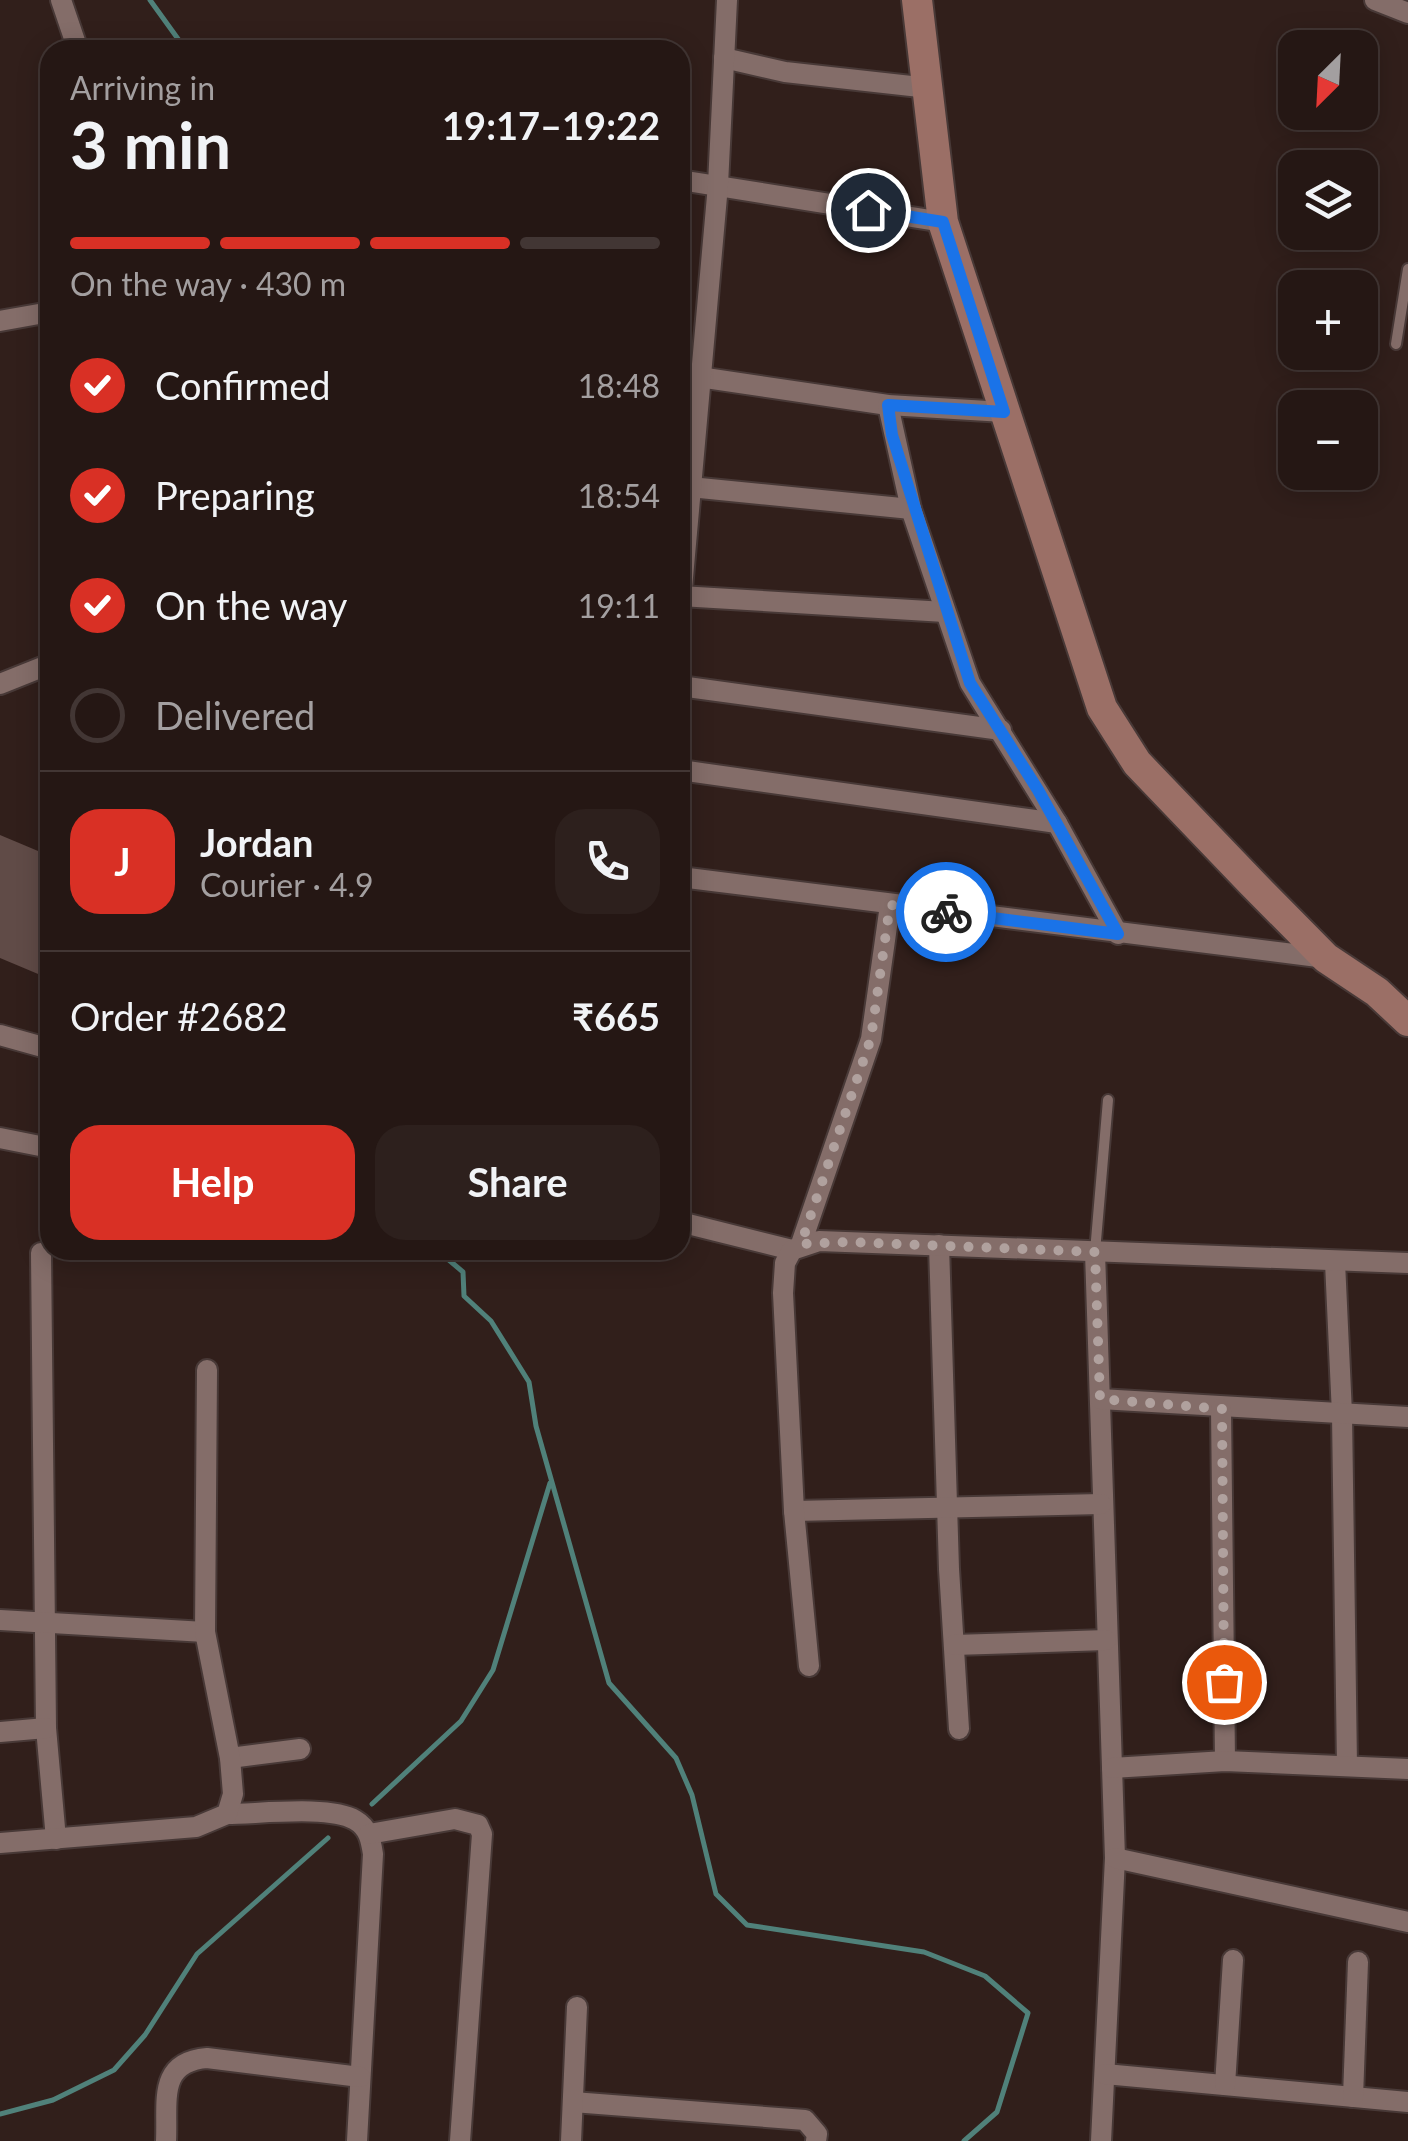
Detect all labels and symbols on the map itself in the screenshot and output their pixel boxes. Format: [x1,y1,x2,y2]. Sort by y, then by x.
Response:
north arrow [1278,30,1378,130]
pin [826,168,911,253]
courier [896,862,996,962]
pin [1182,1640,1267,1725]

